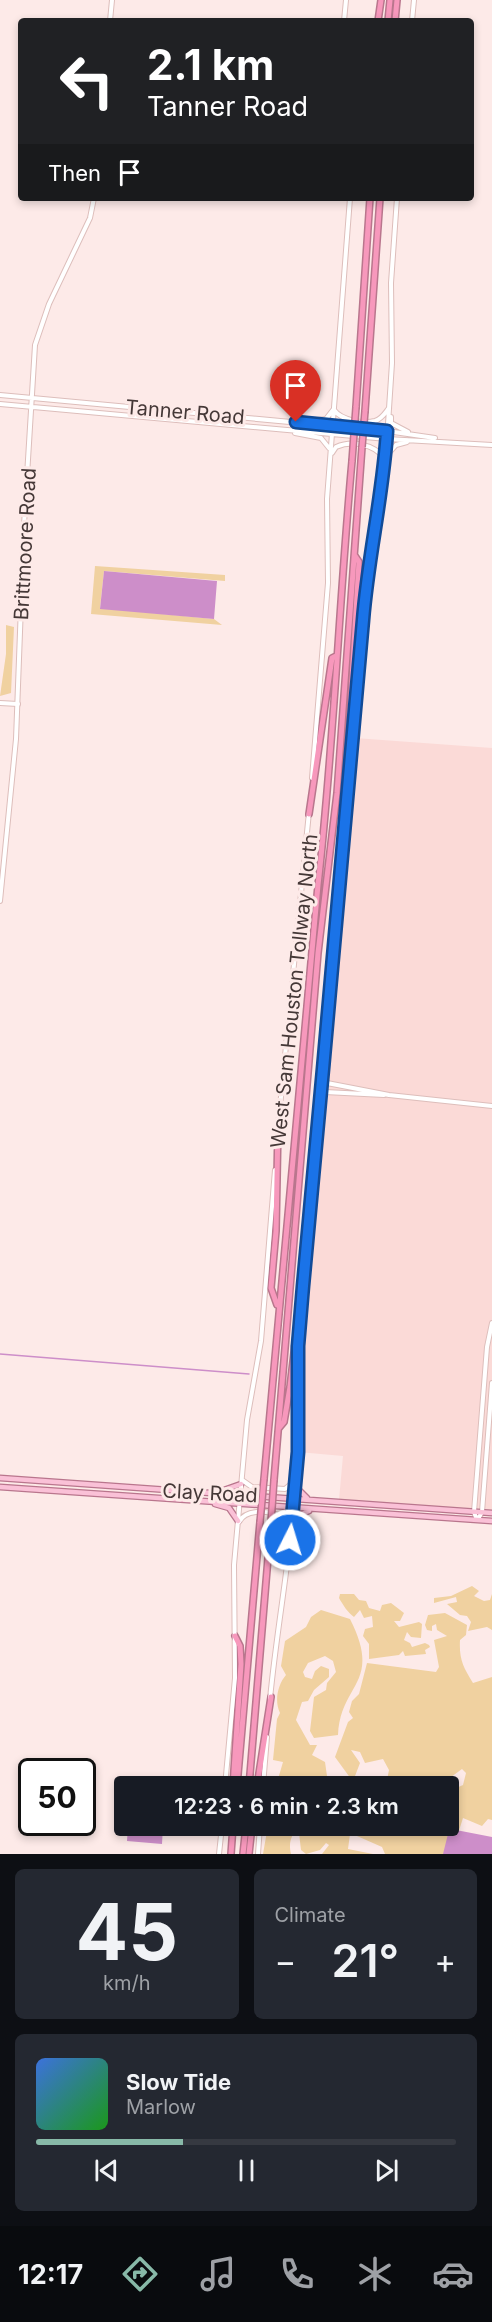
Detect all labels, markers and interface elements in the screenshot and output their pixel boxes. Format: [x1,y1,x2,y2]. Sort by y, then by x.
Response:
text: 2.1 km [147,39,274,90]
icon: left [48,42,126,120]
text: Tanner Road [147,90,308,123]
icon: arrive [113,156,146,189]
text: Then [48,160,101,186]
pin [270,360,321,422]
icon: arrive [279,369,312,402]
street label: Tanner Road [124,395,246,429]
street label: Brittmoore Road [9,467,41,621]
street label: West Sam Houston Tollway North [266,833,322,1149]
street label: Clay Road [162,1479,258,1507]
position arrow [258,1508,322,1572]
speed limit sign: 50 [18,1758,96,1836]
text: 12:23 · 6 min · 2.3 km [174,1793,399,1819]
text: 45 [75,1884,178,1979]
text: Climate [275,1903,346,1927]
text: 21° [331,1933,399,1988]
text: − [275,1941,296,1981]
text: + [434,1941,456,1981]
text: km/h [103,1971,151,1995]
text: Slow Tide [126,2069,231,2095]
text: Marlow [126,2095,196,2119]
icon: previous [90,2154,123,2187]
icon: pause [230,2154,263,2187]
icon: next [370,2154,403,2187]
icon: directions [119,2253,161,2295]
icon: music [197,2253,239,2295]
icon: phone [276,2253,318,2295]
icon: climate [354,2253,396,2295]
icon: car [432,2253,474,2295]
text: 12:17 [18,2258,83,2291]

